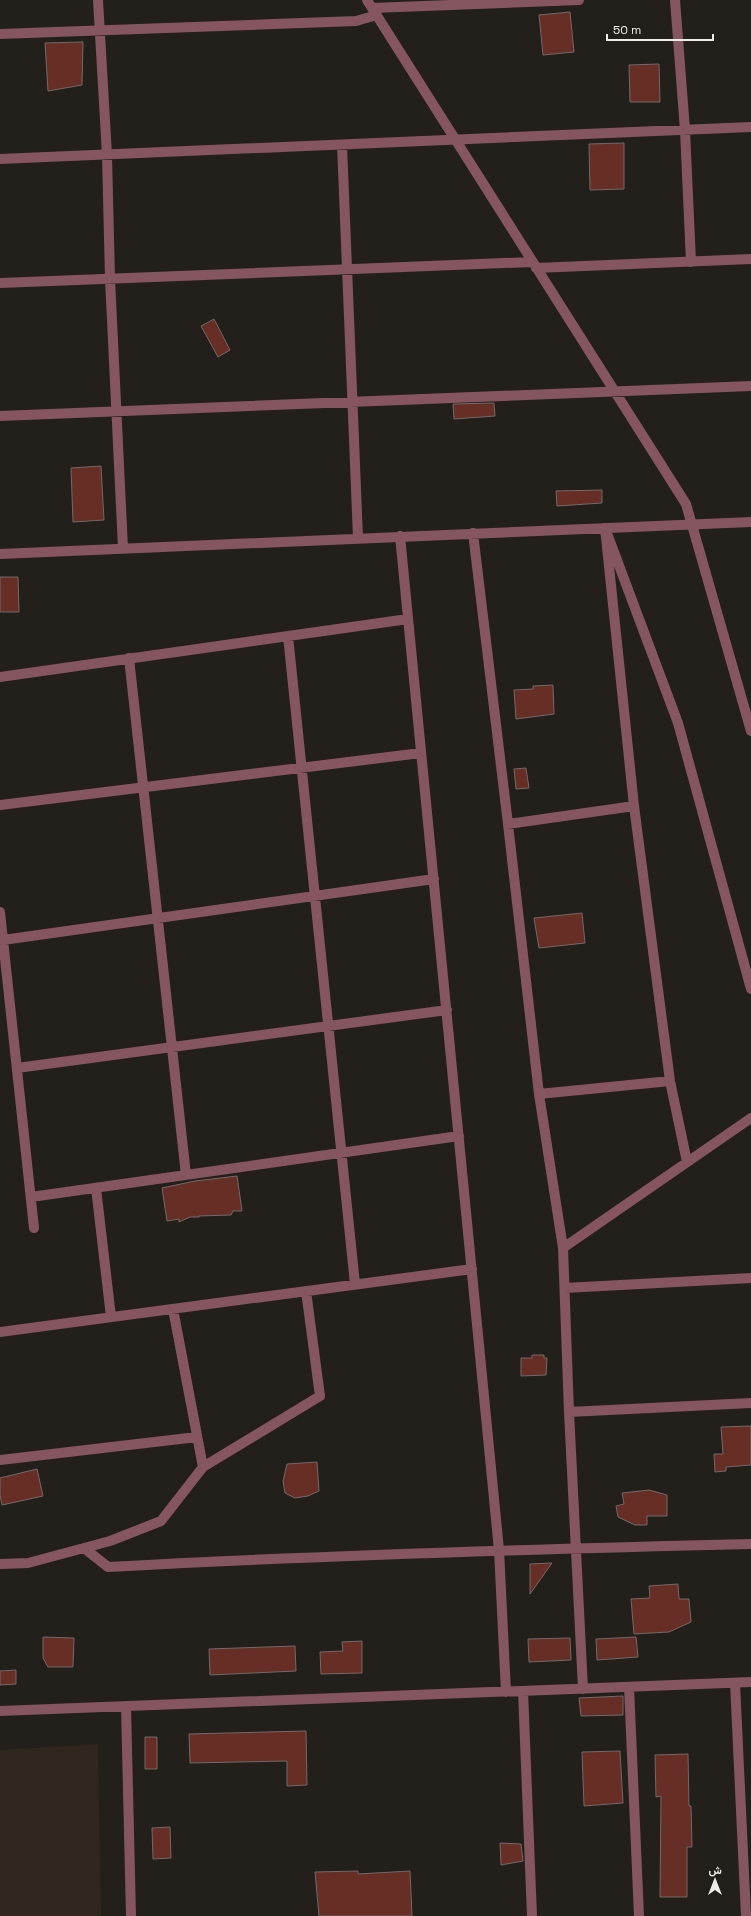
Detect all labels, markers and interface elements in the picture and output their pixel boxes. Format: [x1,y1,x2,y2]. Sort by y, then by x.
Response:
scale bar [607,16,713,42]
text: 50 m [613,22,641,38]
north arrow [695,1860,735,1900]
text: ش [708,1863,722,1877]

